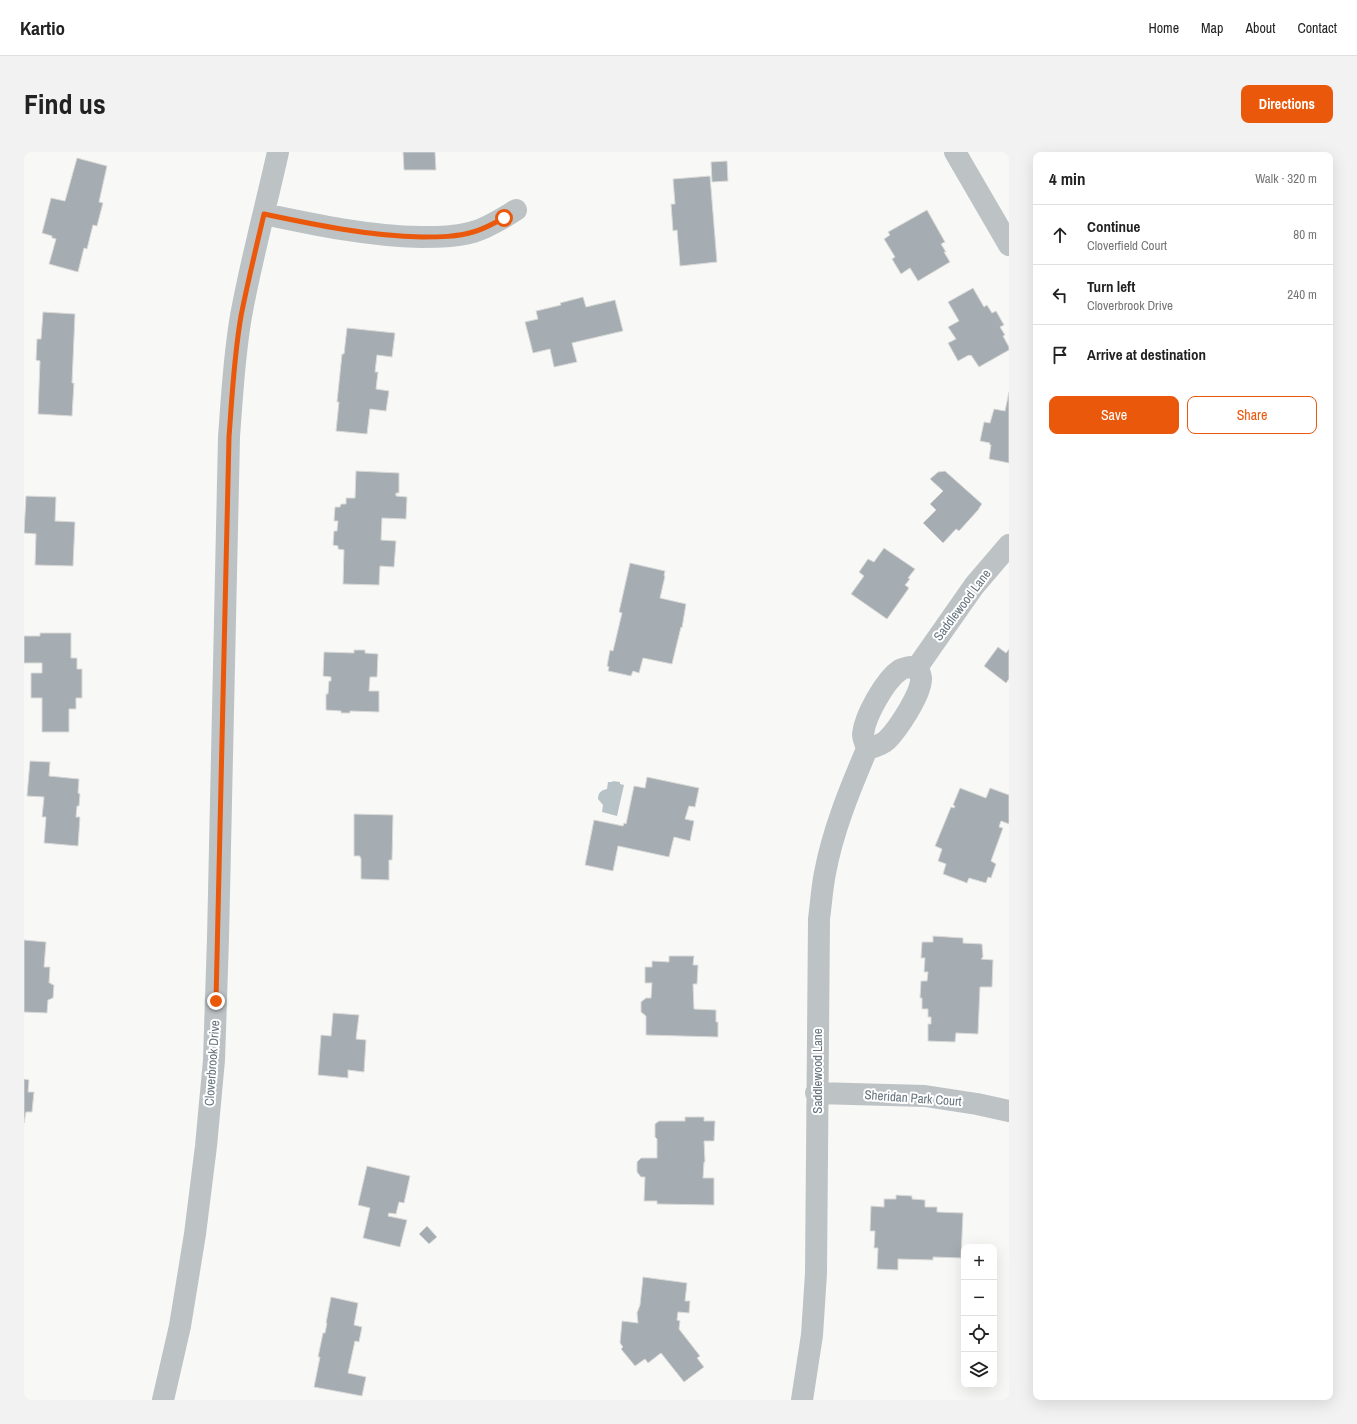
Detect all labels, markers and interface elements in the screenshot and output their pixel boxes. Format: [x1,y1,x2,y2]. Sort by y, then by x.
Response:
text: Kartio [20,15,65,41]
text: Home [1148,19,1179,37]
text: Map [1201,19,1223,37]
text: About [1245,19,1275,37]
text: Contact [1297,19,1337,37]
text: Find us [24,85,106,123]
button: Directions [1241,85,1333,123]
text: 4 min [1049,167,1085,190]
text: Walk · 320 m [1255,170,1317,187]
route start [495,209,513,227]
text: Continue [1087,216,1140,237]
icon: ahead [1049,224,1071,246]
text: 80 m [1293,226,1317,243]
text: Cloverfield Court [1087,237,1167,254]
text: Turn left [1087,276,1135,297]
icon: left [1049,284,1071,306]
text: 240 m [1287,286,1317,303]
text: Cloverbrook Drive [1087,297,1173,314]
icon: arrive [1049,344,1071,366]
text: Arrive at destination [1087,344,1206,365]
button: Save [1049,396,1179,434]
button: Share [1187,396,1317,434]
street label: Saddlewood Lane [930,566,995,644]
route end [207,992,225,1010]
street label: Cloverbrook Drive [201,1020,223,1106]
street label: Saddlewood Lane [809,1028,826,1114]
street label: Sheridan Park Court [864,1086,962,1110]
map controls [961,1244,997,1388]
button: + [961,1244,997,1280]
button: − [961,1280,997,1316]
button: locate [961,1316,997,1352]
button: layers [961,1352,997,1388]

